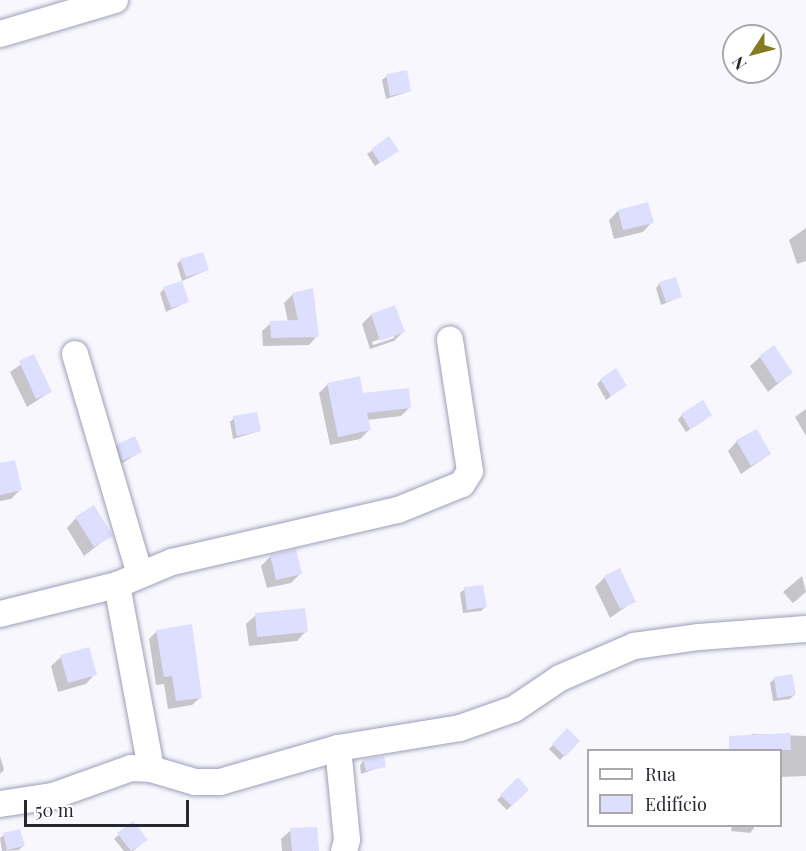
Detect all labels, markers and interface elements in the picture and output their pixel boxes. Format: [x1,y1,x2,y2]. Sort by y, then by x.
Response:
north arrow [722,24,782,84]
text: N [727,53,751,75]
legend [587,749,782,827]
text: Rua [645,762,676,786]
scale bar [27,788,192,826]
text: Edifício [645,792,707,816]
text: 50 m [35,798,74,822]

